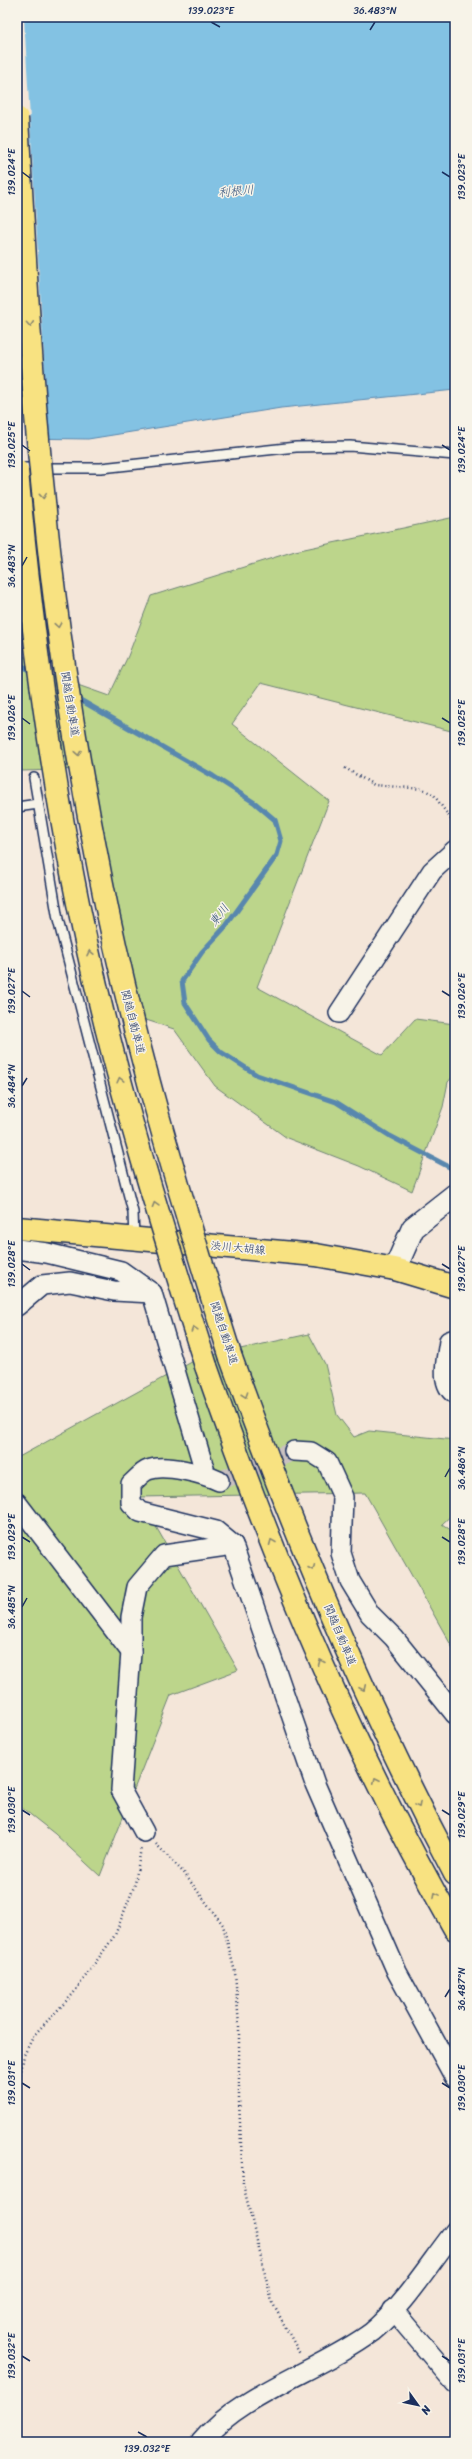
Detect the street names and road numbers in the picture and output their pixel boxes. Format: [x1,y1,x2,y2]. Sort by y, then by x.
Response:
street label: 関越自動車道 [55,670,85,738]
street label: 関越自動車道 [116,988,150,1056]
street label: 渋川大胡線 [210,1236,266,1260]
street label: 関越自動車道 [205,1299,243,1367]
street label: 関越自動車道 [318,1601,362,1669]

